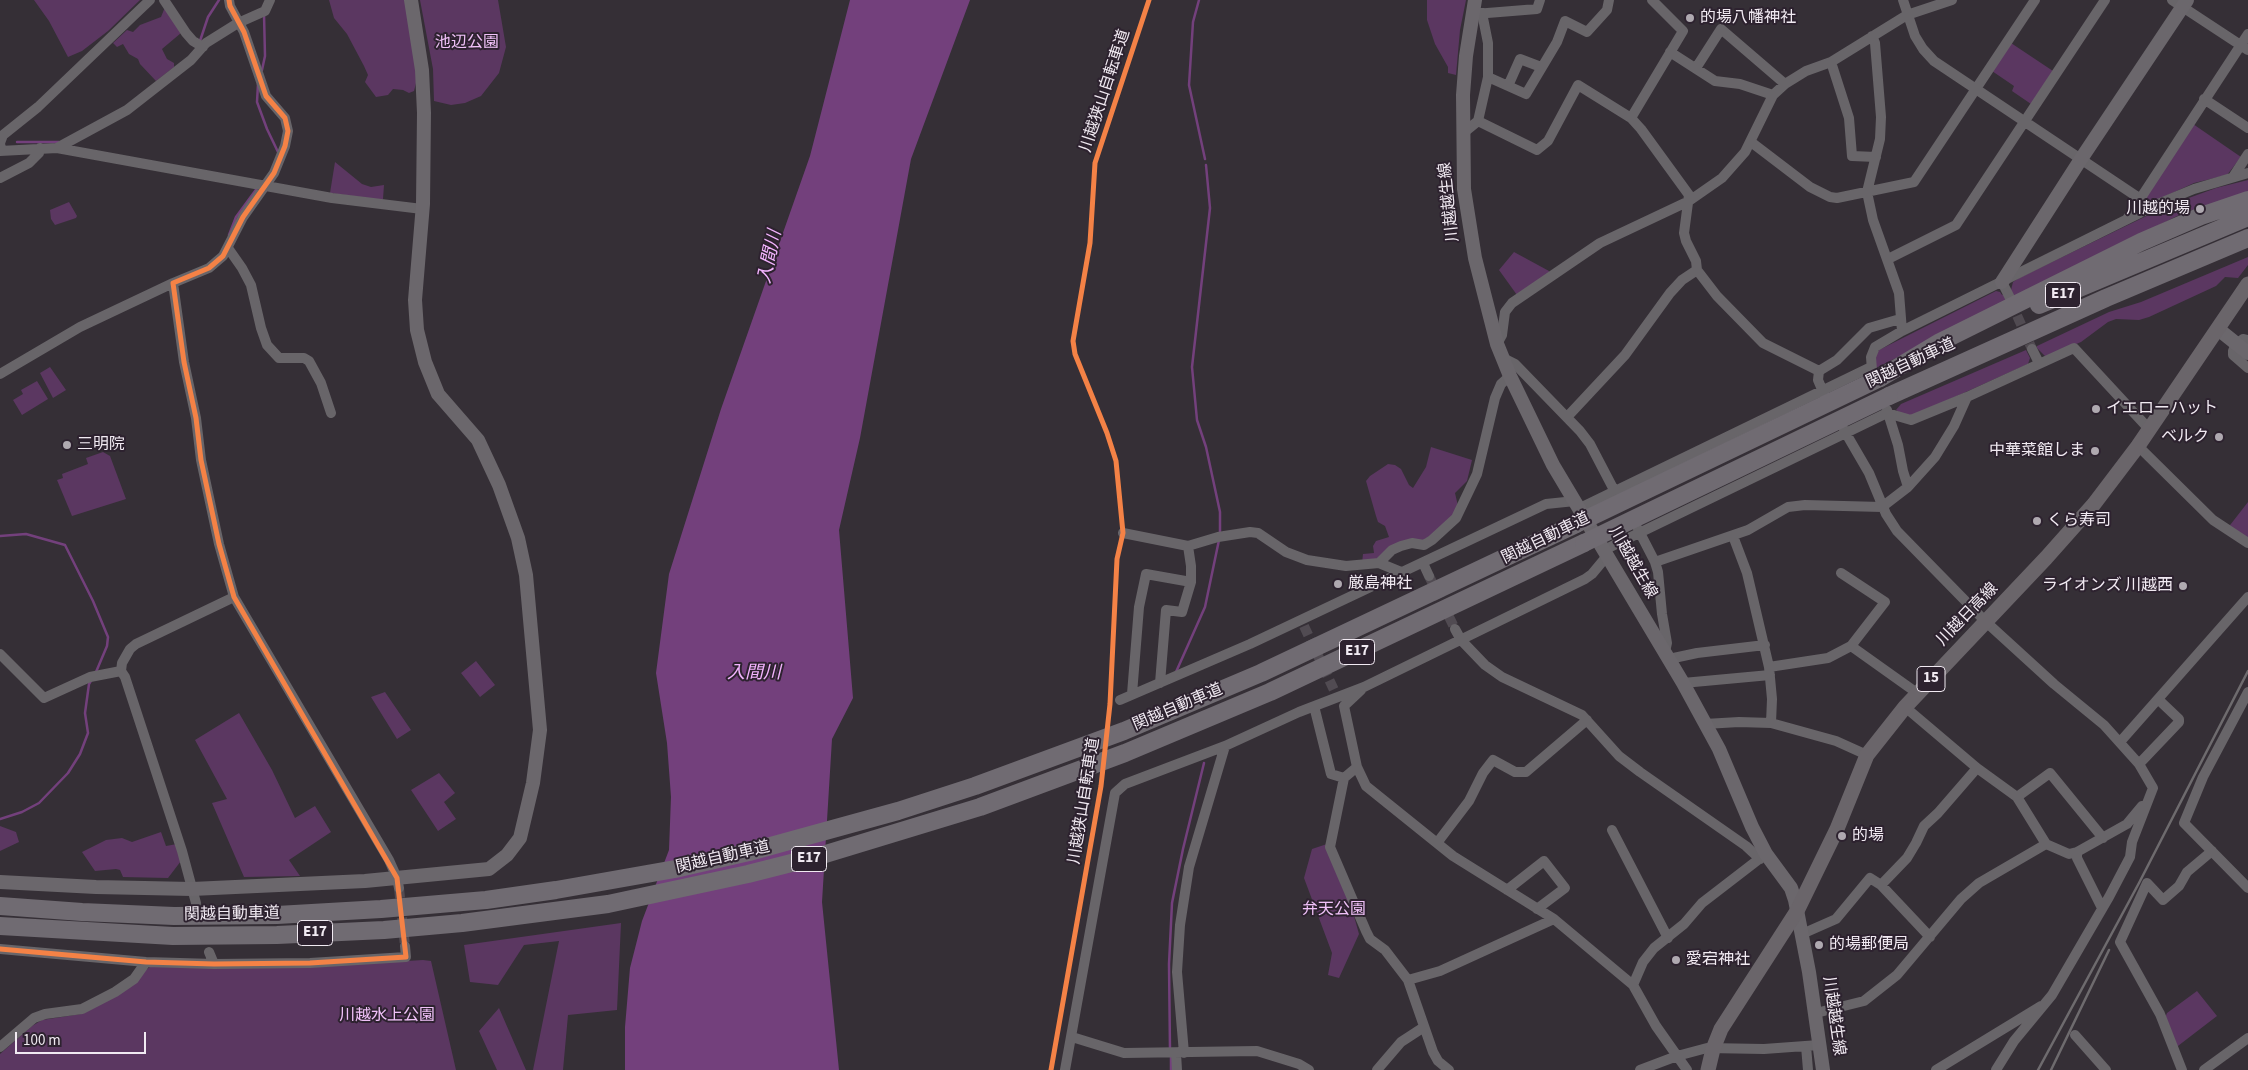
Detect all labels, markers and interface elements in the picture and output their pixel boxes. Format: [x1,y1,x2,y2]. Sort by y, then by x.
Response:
place label: 的場八幡神社 [1700,8,1796,28]
marker: 的場八幡神社 [1684,12,1696,24]
street label: 川越狭山自転車道 [1077,27,1135,155]
park label: 池辺公園 [435,33,499,53]
street label: 川越越生線 [1436,161,1464,243]
place label: 川越的場 [2126,199,2190,219]
marker: 川越的場 [2194,203,2206,215]
water label: 入間川 [755,228,787,286]
road number: E17 [2046,282,2080,308]
street label: 関越自動車道 [1863,335,1959,393]
place label: イエローハット [2106,399,2218,419]
marker: イエローハット [2090,403,2102,415]
place label: ベルク [2161,427,2209,447]
marker: ベルク [2213,431,2225,443]
place label: 三明院 [77,435,125,455]
marker: 三明院 [61,439,73,451]
place label: 中華菜館しま [1989,441,2085,461]
marker: 中華菜館しま [2089,445,2101,457]
street label: 関越自動車道 [1499,509,1593,569]
place label: くら寿司 [2047,511,2111,531]
marker: くら寿司 [2031,515,2043,527]
street label: 川越越生線 [1604,524,1660,602]
place label: 厳島神社 [1348,574,1412,594]
place label: ライオンズ 川越西 [2042,576,2173,596]
marker: 厳島神社 [1332,578,1344,590]
street label: 川越日高線 [1933,580,2003,650]
marker: ライオンズ 川越西 [2177,580,2189,592]
road number: E17 [1340,640,1374,664]
water label: 入間川 [727,663,781,685]
road number: 15 [1917,666,1945,692]
street label: 関越自動車道 [1130,680,1226,736]
street label: 川越狭山自転車道 [1066,736,1104,866]
place label: 的場 [1852,826,1884,846]
marker: 的場 [1836,830,1848,842]
street label: 関越自動車道 [674,838,772,878]
road number: E17 [792,846,826,872]
park label: 弁天公園 [1302,900,1366,920]
street label: 関越自動車道 [184,905,280,925]
road number: E17 [298,920,332,946]
place label: 的場郵便局 [1829,935,1909,955]
marker: 的場郵便局 [1813,939,1825,951]
place label: 愛宕神社 [1686,950,1750,970]
marker: 愛宕神社 [1670,954,1682,966]
street label: 川越越生線 [1818,975,1848,1057]
park label: 川越水上公園 [339,1006,435,1026]
scale bar [18,1022,149,1054]
text: 100 m [23,1030,61,1051]

